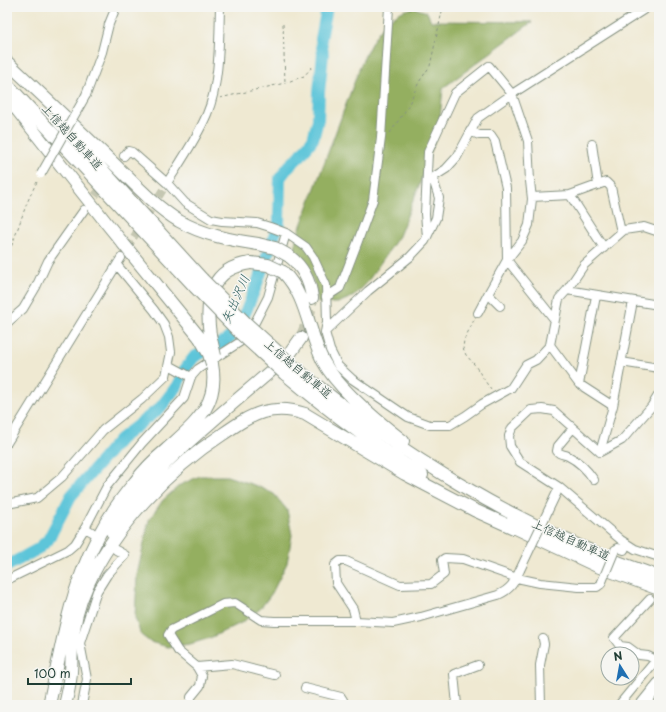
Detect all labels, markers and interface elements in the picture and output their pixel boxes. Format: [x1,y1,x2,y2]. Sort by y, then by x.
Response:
street label: 上信越自動車道 [38,99,108,174]
water label: 矢出沢川 [215,271,254,326]
street label: 上信越自動車道 [261,334,337,402]
street label: 上信越自動車道 [529,514,613,564]
north arrow [600,646,640,686]
text: N [612,646,624,665]
scale bar [28,660,131,686]
text: 100 m [34,664,71,682]

